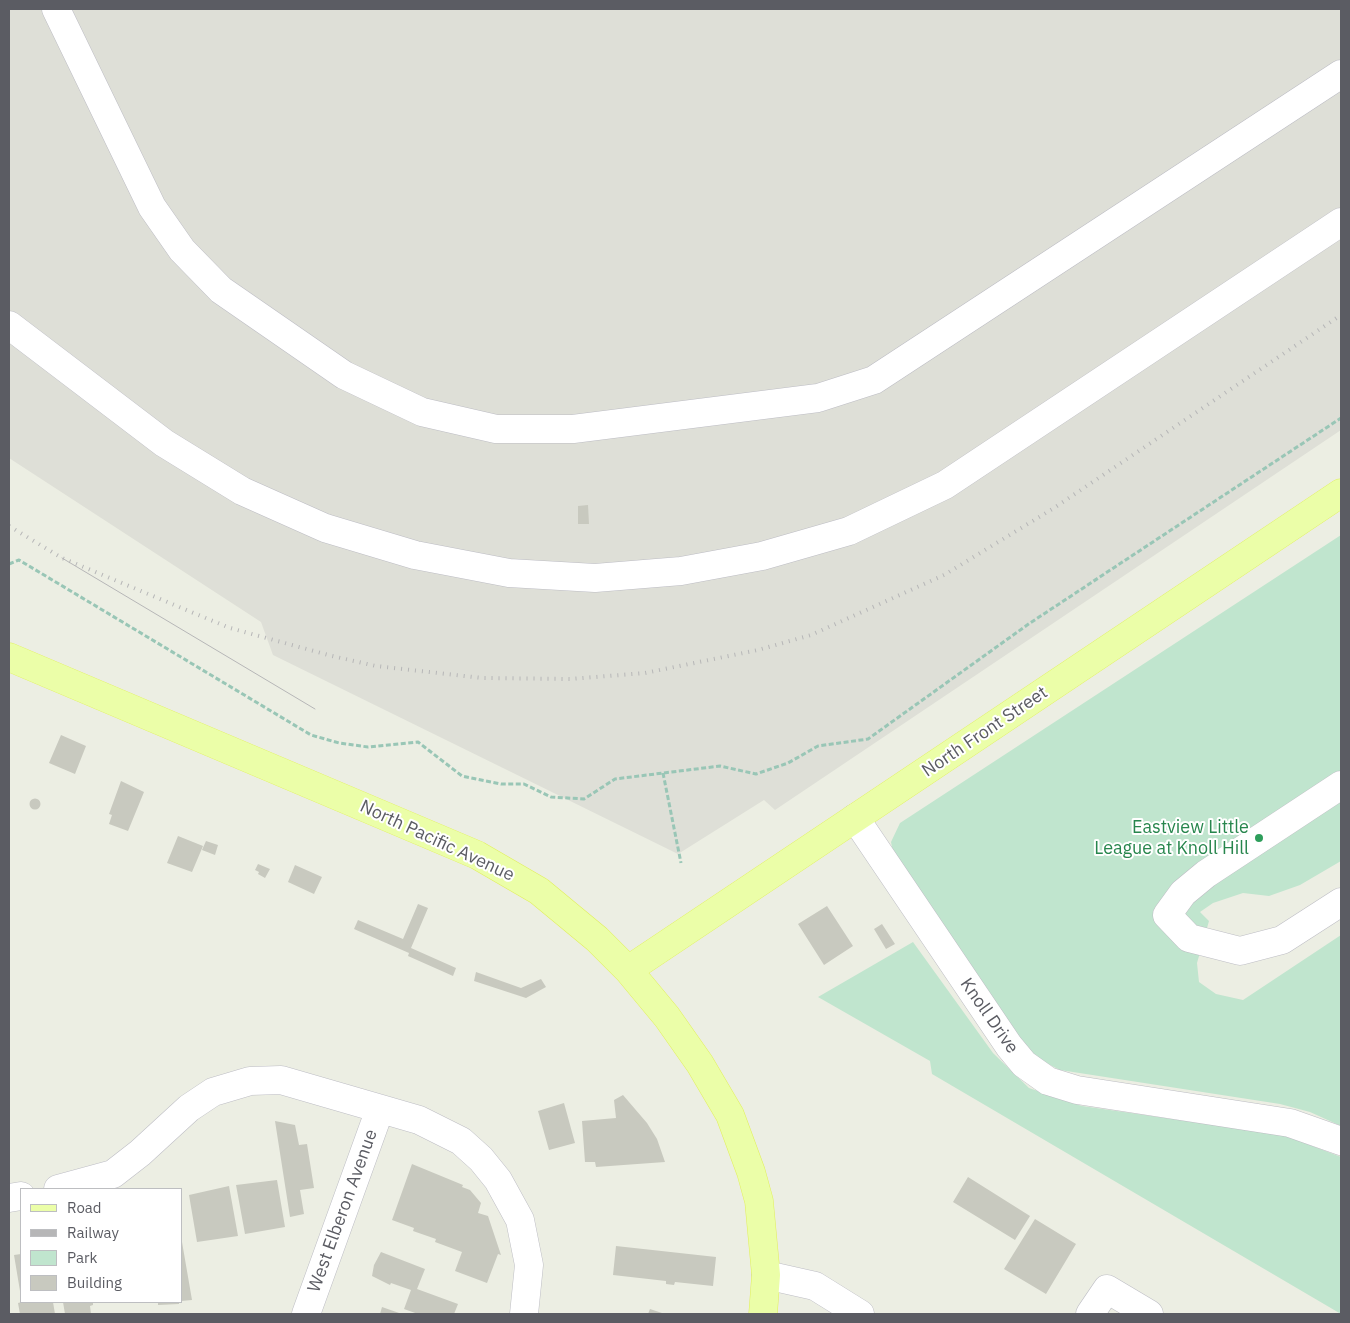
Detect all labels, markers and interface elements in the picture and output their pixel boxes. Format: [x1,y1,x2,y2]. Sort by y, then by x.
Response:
street label: North Front Street [918,682,1052,782]
street label: North Pacific Avenue [356,796,518,886]
place label: Eastview Little League at Knoll Hill [1094,817,1249,860]
marker: Eastview Little League at Knoll Hill [1253,832,1265,844]
street label: Knoll Drive [955,974,1023,1058]
street label: West Elberon Avenue [303,1127,383,1295]
legend [20,1188,182,1303]
text: Road [67,1198,102,1217]
text: Railway [67,1223,119,1242]
text: Park [67,1248,97,1267]
text: Building [67,1273,122,1292]

